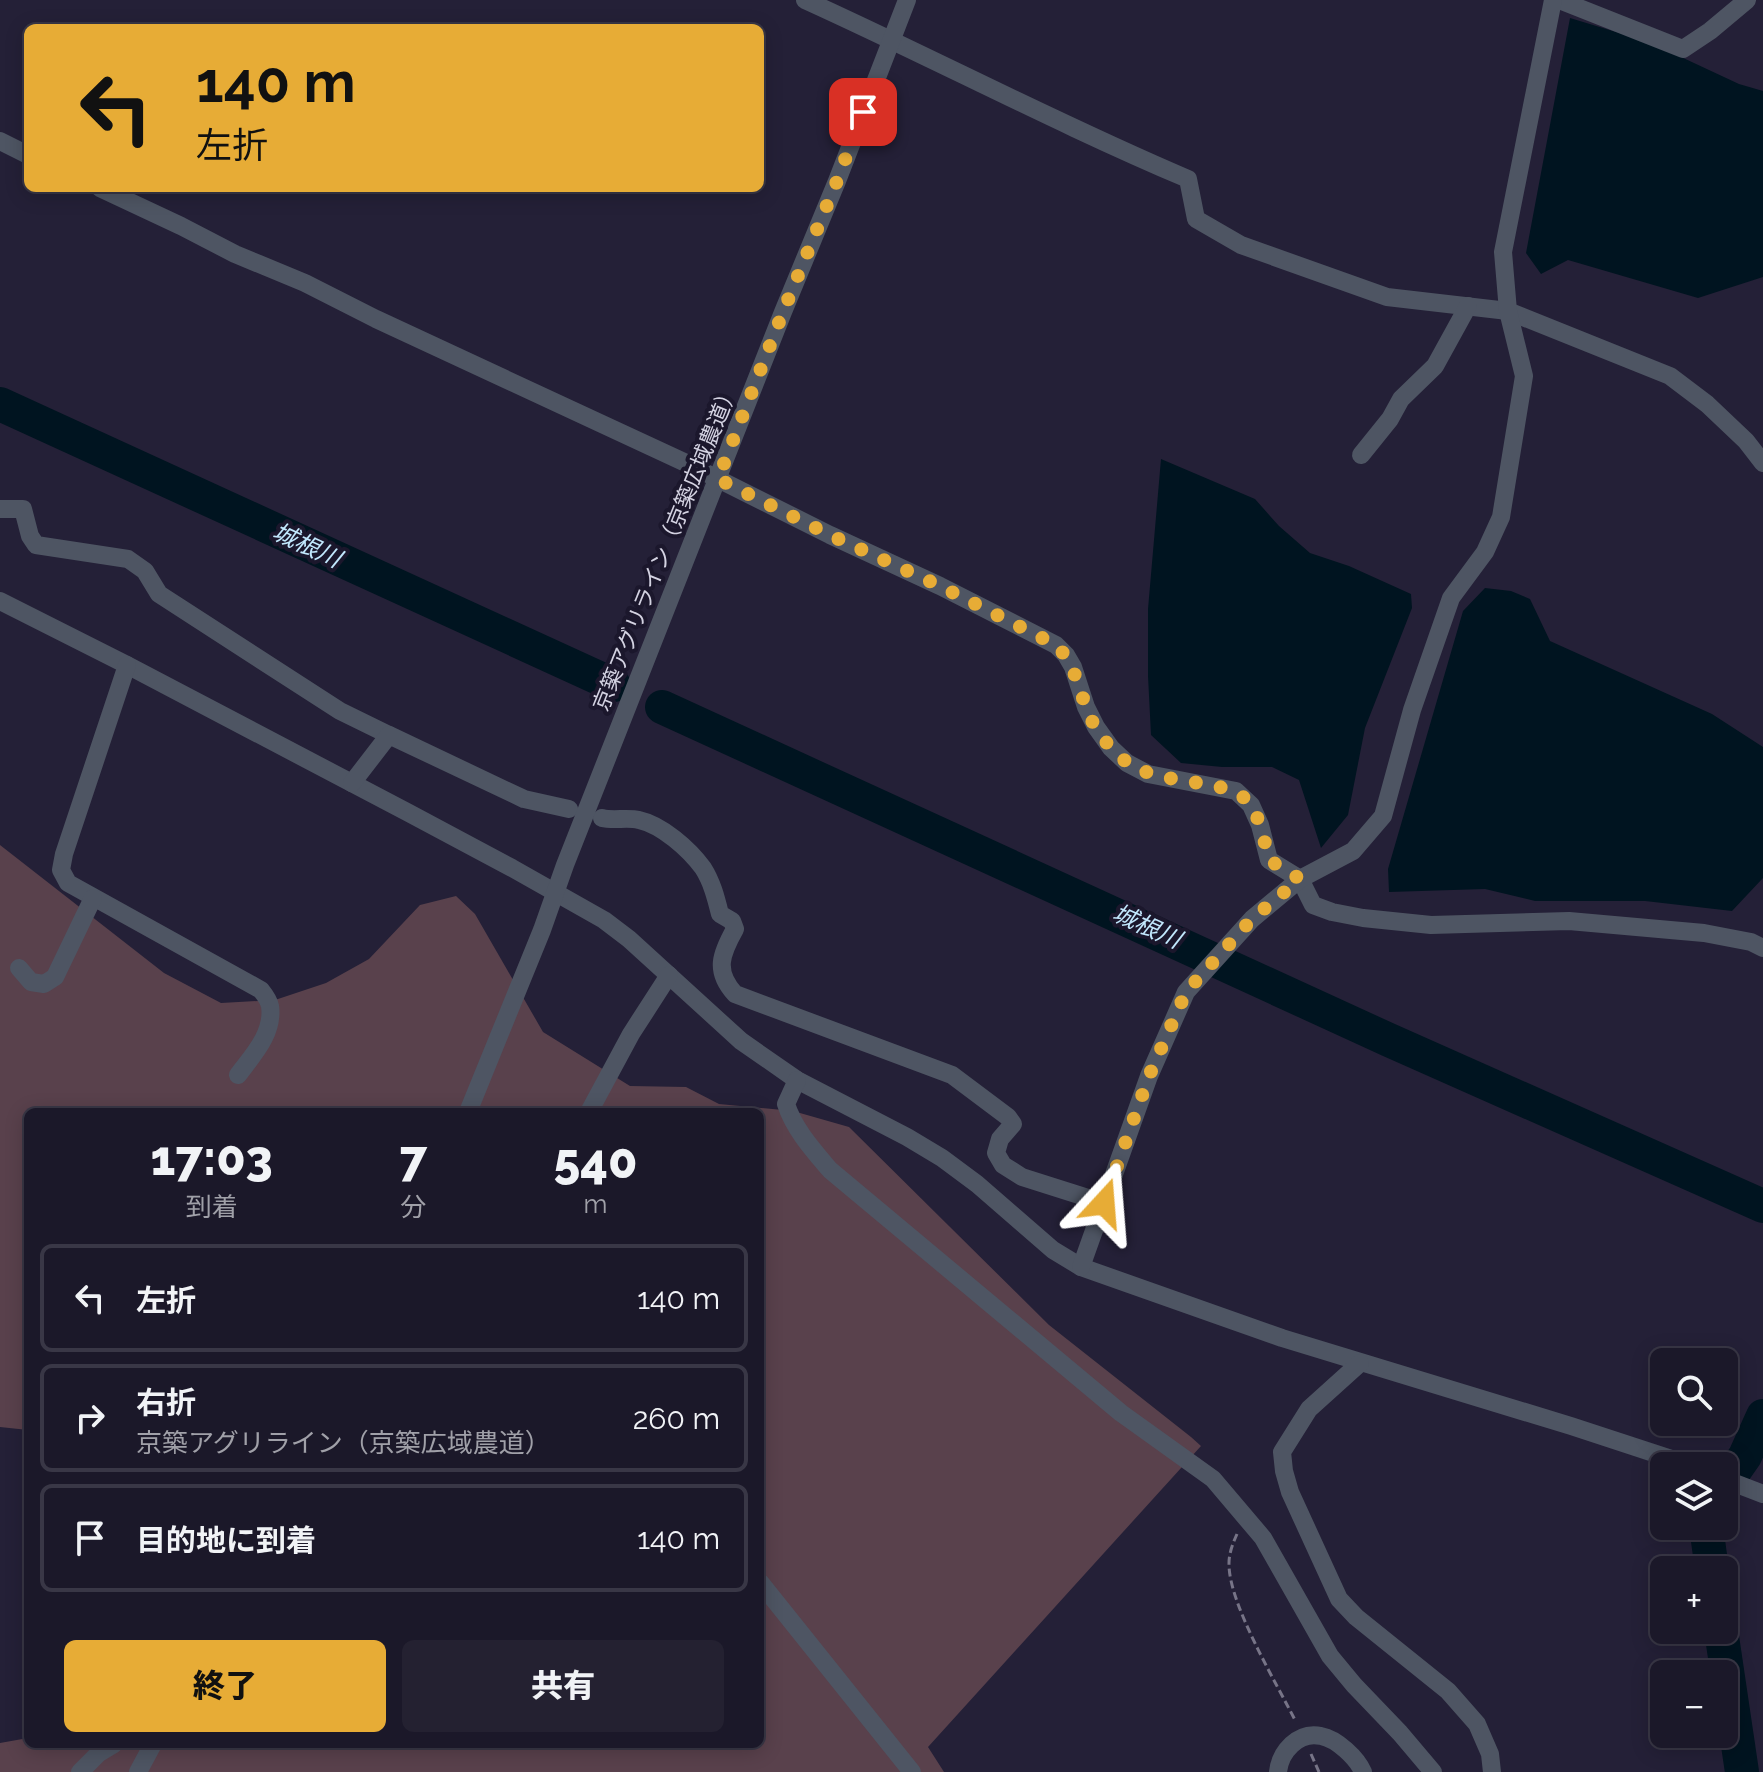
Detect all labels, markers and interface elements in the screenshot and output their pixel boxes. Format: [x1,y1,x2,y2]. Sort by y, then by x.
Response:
text: 140 m [196,49,356,115]
icon: left [64,56,168,160]
pin [829,78,897,146]
icon: arrive [841,90,885,134]
text: 左折 [196,124,268,166]
street label: 京築アグリライン（京築広域農道） [587,379,743,715]
water label: 城根川 [268,517,348,575]
water label: 城根川 [1108,898,1189,955]
text: 17:03 [150,1130,273,1186]
text: 7 [399,1130,427,1186]
text: 540 [554,1133,638,1189]
position arrow [1062,1161,1146,1245]
text: m [584,1189,607,1219]
text: 到着 [186,1192,238,1222]
text: 分 [400,1192,426,1222]
icon: left [68,1276,112,1320]
text: 140 m [637,1281,720,1316]
text: 左折 [136,1283,196,1318]
map controls [1650,1348,1738,1748]
button: search [1650,1348,1738,1436]
text: 右折 [136,1385,196,1420]
icon: right [68,1396,112,1440]
text: 260 m [633,1401,720,1436]
text: 京築アグリライン（京築広域農道） [136,1428,551,1458]
button: layers [1650,1452,1738,1540]
icon: arrive [68,1516,112,1560]
text: 140 m [637,1521,720,1556]
text: 目的地に到着 [136,1523,316,1558]
button: + [1650,1556,1738,1644]
button: 終了 [64,1640,386,1732]
button: 共有 [402,1640,724,1732]
button: − [1650,1660,1738,1748]

